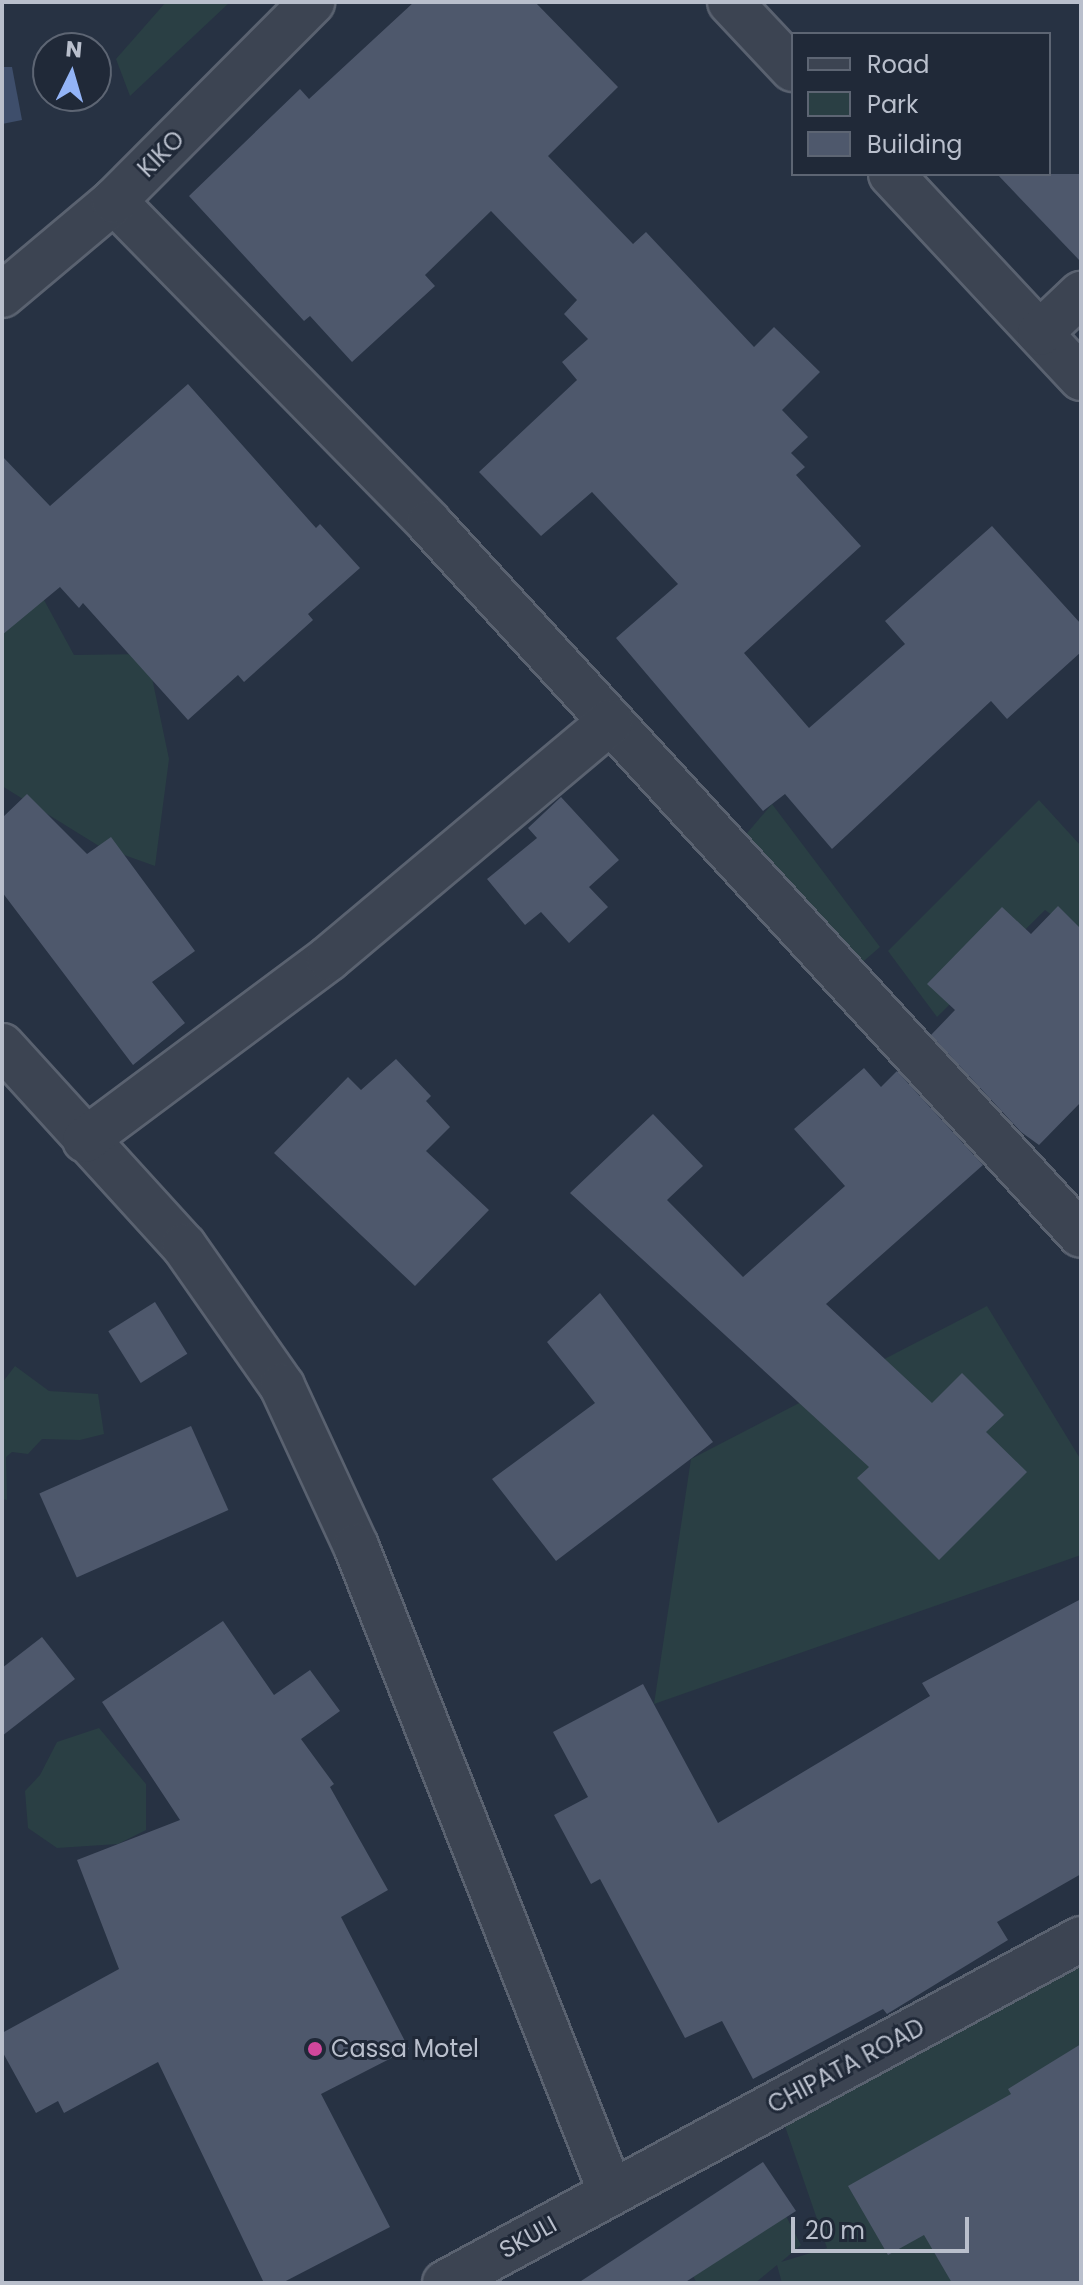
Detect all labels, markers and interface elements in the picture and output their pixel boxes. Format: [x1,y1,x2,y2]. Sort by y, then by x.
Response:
north arrow [32,32,112,112]
legend [791,32,1051,176]
text: N [64,33,84,66]
text: Road [867,48,929,81]
text: Park [867,88,918,121]
street label: KIKO [132,125,190,183]
text: Building [867,128,963,161]
street label: CHIPATA ROAD [763,2013,929,2119]
place label: Cassa Motel [331,2035,479,2063]
marker: Cassa Motel [306,2040,324,2058]
scale bar [795,2201,973,2251]
street label: SKULI [494,2210,562,2264]
text: 20 m [805,2214,865,2247]

